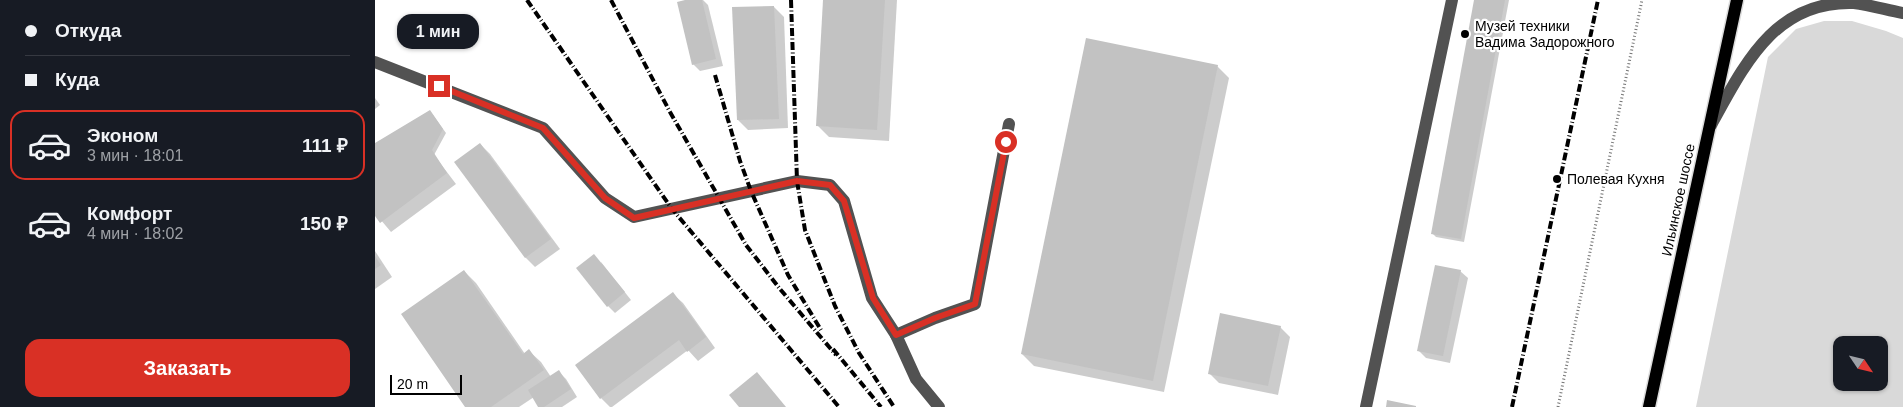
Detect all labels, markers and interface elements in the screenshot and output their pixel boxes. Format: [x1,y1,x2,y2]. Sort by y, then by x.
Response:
callout: 1 мин [398,13,480,48]
place label: Музей техники Вадима Задорожного [1475,18,1615,50]
text: Откуда [55,20,121,41]
text: 1 мин [416,23,460,40]
marker: Музей техники Вадима Задорожного [1459,28,1471,40]
text: Куда [55,69,99,90]
route end [428,75,450,97]
icon: car [27,123,72,168]
text: Эконом [87,125,158,146]
route start [995,131,1017,153]
text: 111 ₽ [302,135,348,156]
street label: Ильинское шоссе [1658,142,1698,258]
text: 3 мин · 18:01 [87,147,183,164]
place label: Полевая Кухня [1567,171,1665,187]
marker: Полевая Кухня [1551,173,1563,185]
icon: car [27,201,72,246]
text: Комфорт [87,203,172,224]
text: 150 ₽ [300,213,348,234]
text: 4 мин · 18:02 [87,225,183,242]
north arrow [1833,336,1887,391]
map controls [1833,336,1888,391]
button: Заказать [25,339,350,397]
scale bar [390,372,463,395]
text: 20 m [397,376,428,392]

